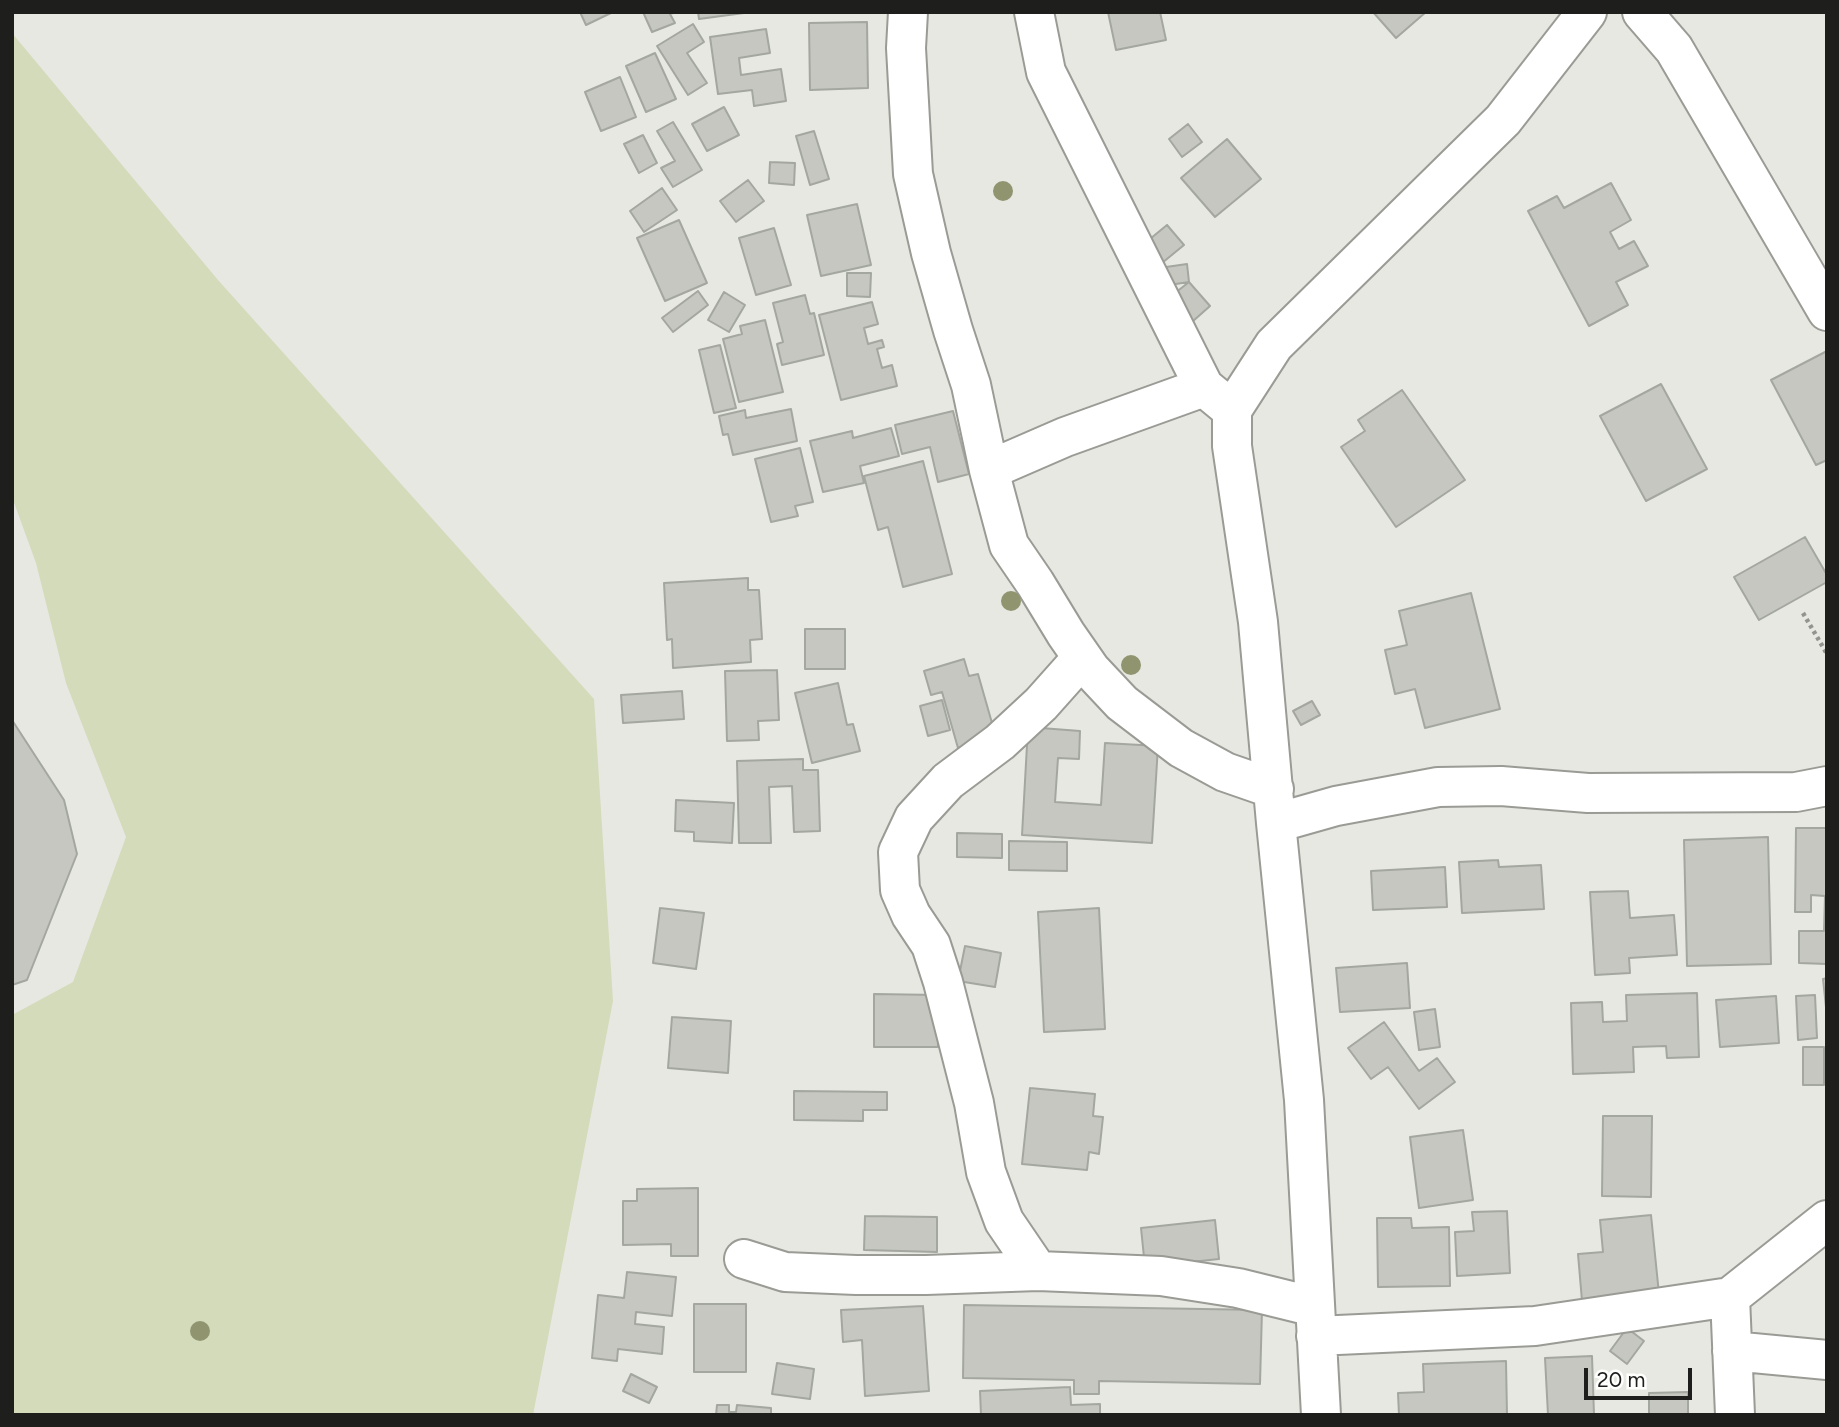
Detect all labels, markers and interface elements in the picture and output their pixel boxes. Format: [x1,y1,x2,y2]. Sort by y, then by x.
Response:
scale bar [1587,1354,1696,1398]
text: 20 m [1597,1367,1645,1392]

